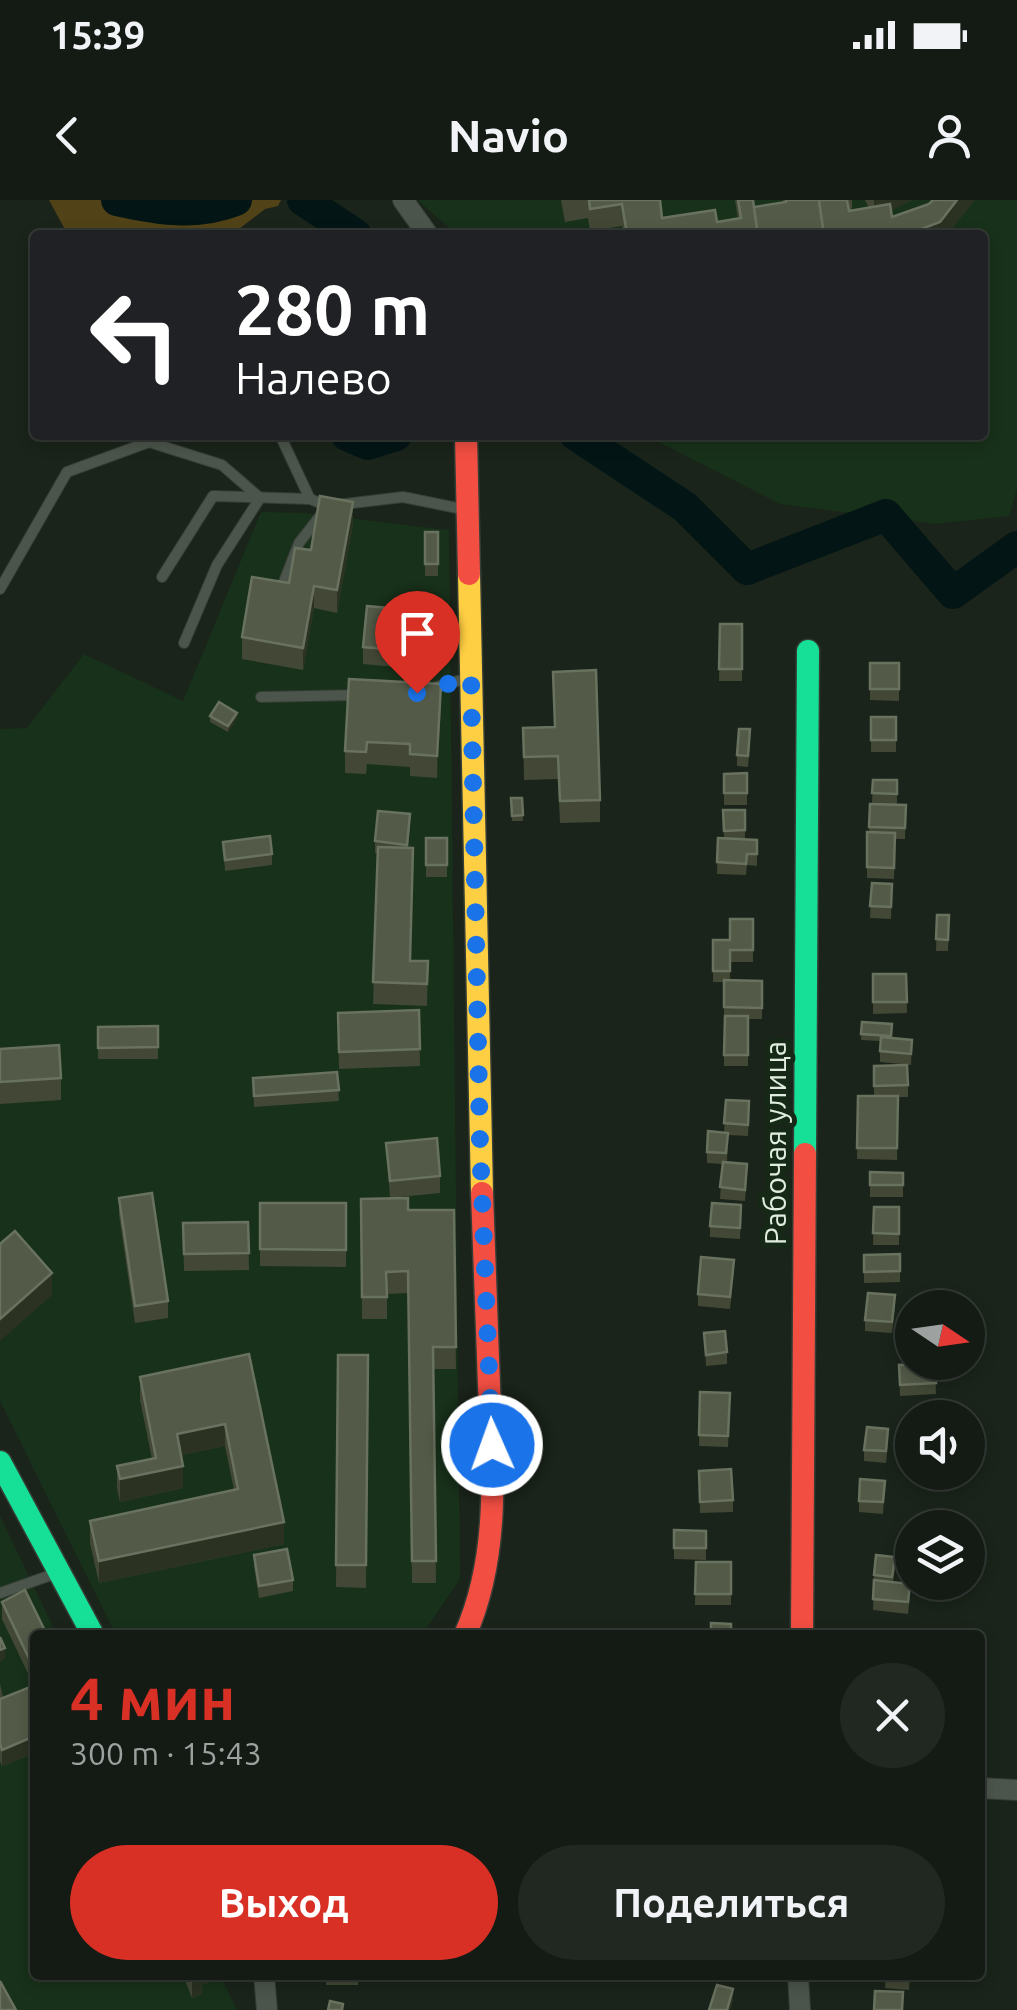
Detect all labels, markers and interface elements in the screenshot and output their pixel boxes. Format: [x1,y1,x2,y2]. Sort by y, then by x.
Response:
text: 15:39 [50,14,145,56]
icon: back [40,108,95,163]
icon: person [922,108,977,163]
text: Navio [448,110,569,161]
icon: left [70,270,200,400]
text: 280 m [235,270,430,348]
text: Налево [235,352,392,403]
pin [375,591,460,694]
icon: arrive [390,606,445,661]
street label: Рабочая улица [758,1041,792,1245]
north arrow [895,1290,985,1380]
map controls [895,1290,985,1600]
position arrow [440,1393,544,1497]
button: sound [895,1400,985,1490]
button: layers [895,1510,985,1600]
button: close [840,1663,945,1768]
text: 4 мин [70,1664,235,1731]
text: 300 m · 15:43 [70,1735,262,1771]
button: Выход [70,1845,498,1960]
button: Поделиться [518,1845,945,1960]

